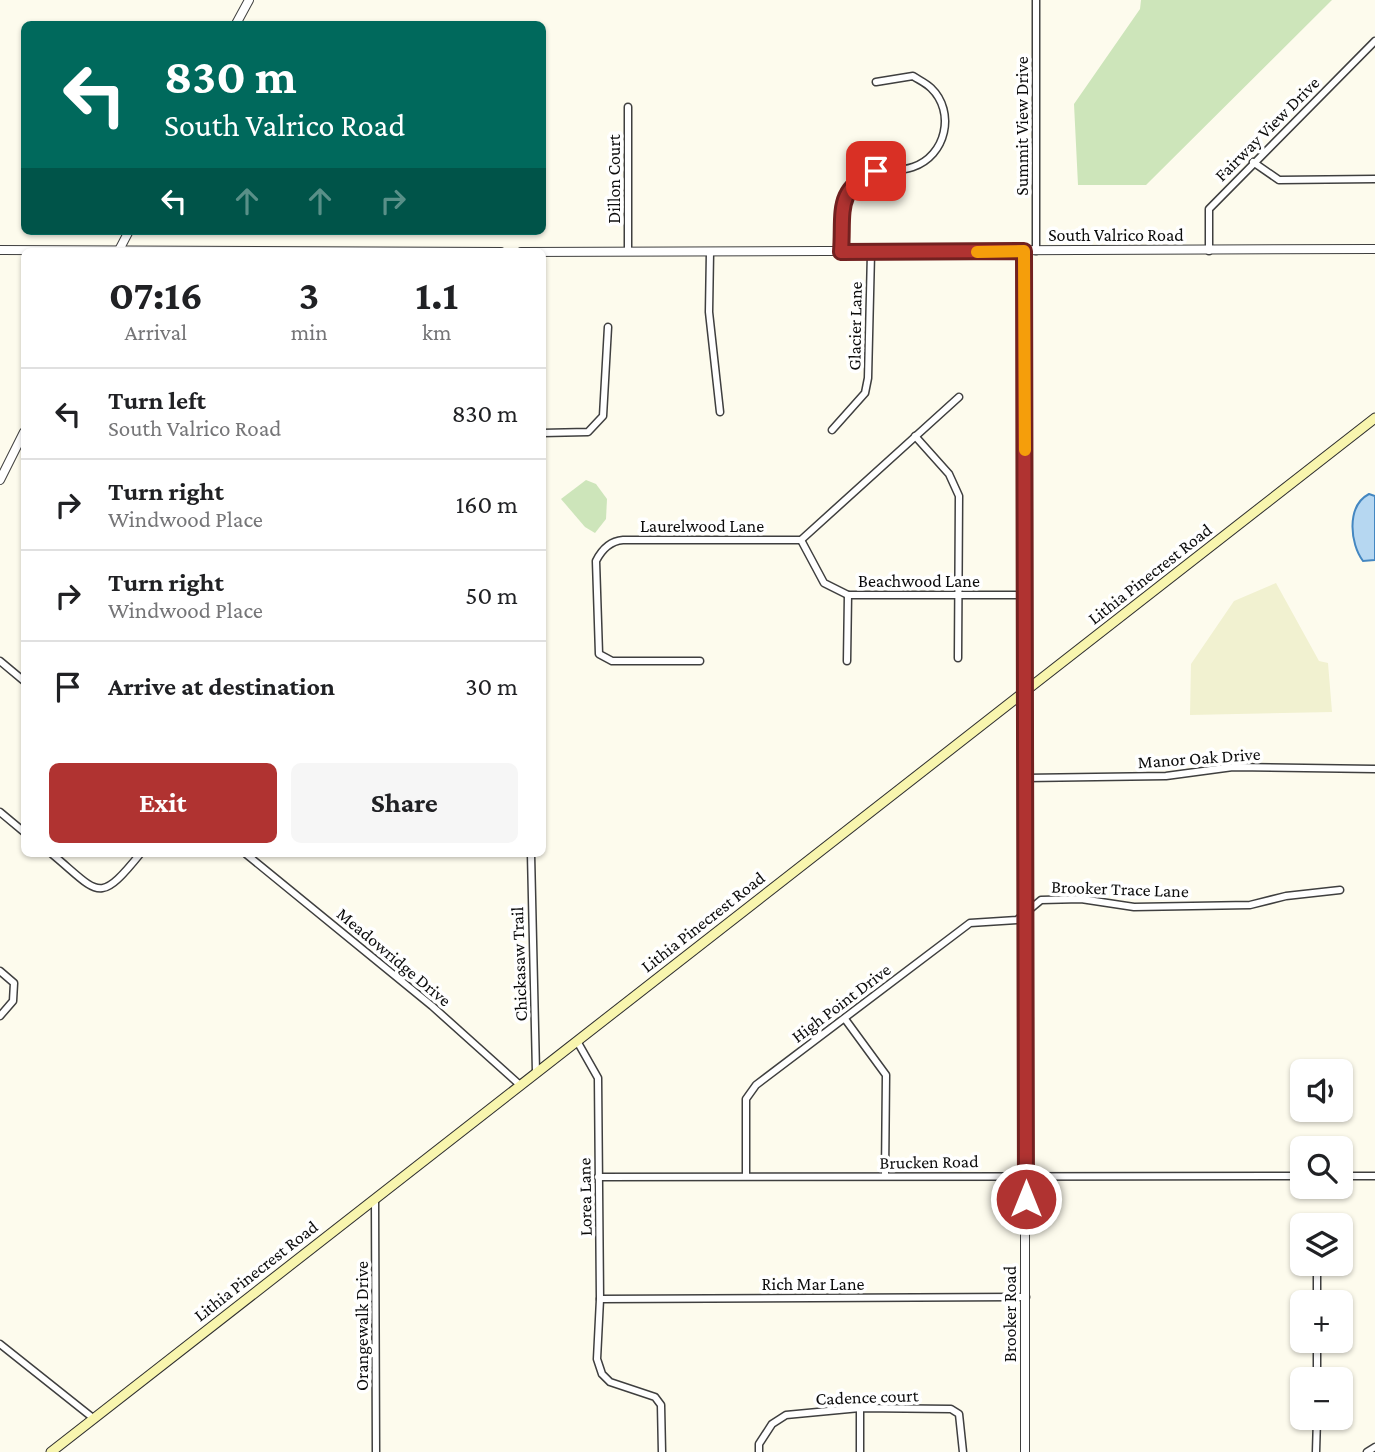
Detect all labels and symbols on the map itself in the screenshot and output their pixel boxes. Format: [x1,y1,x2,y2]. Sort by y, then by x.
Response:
street label: Summit View Drive [1012,56,1032,196]
street label: Fairway View Drive [1211,73,1323,185]
street label: Dillon Court [604,133,624,224]
pin [846,141,906,201]
street label: South Valrico Road [1048,225,1184,245]
street label: Glacier Lane [844,281,866,371]
street label: Laurelwood Lane [640,516,764,536]
street label: Lithia Pinecrest Road [1084,519,1216,628]
street label: Beachwood Lane [858,571,980,591]
street label: Manor Oak Drive [1137,744,1261,772]
street label: Lithia Pinecrest Road [637,867,769,976]
street label: Brooker Trace Lane [1051,877,1189,901]
street label: Meadowridge Drive [333,904,455,1011]
street label: Chickasaw Trail [507,906,531,1022]
street label: High Point Drive [788,959,895,1047]
street label: Brucken Road [879,1151,979,1173]
street label: Lorea Lane [574,1158,596,1236]
position arrow [989,1162,1063,1236]
street label: Lithia Pinecrest Road [190,1216,322,1325]
street label: Orangewalk Drive [352,1261,372,1391]
street label: Brooker Road [1000,1265,1020,1362]
street label: Rich Mar Lane [761,1274,865,1294]
street label: Cadence court [815,1385,920,1409]

